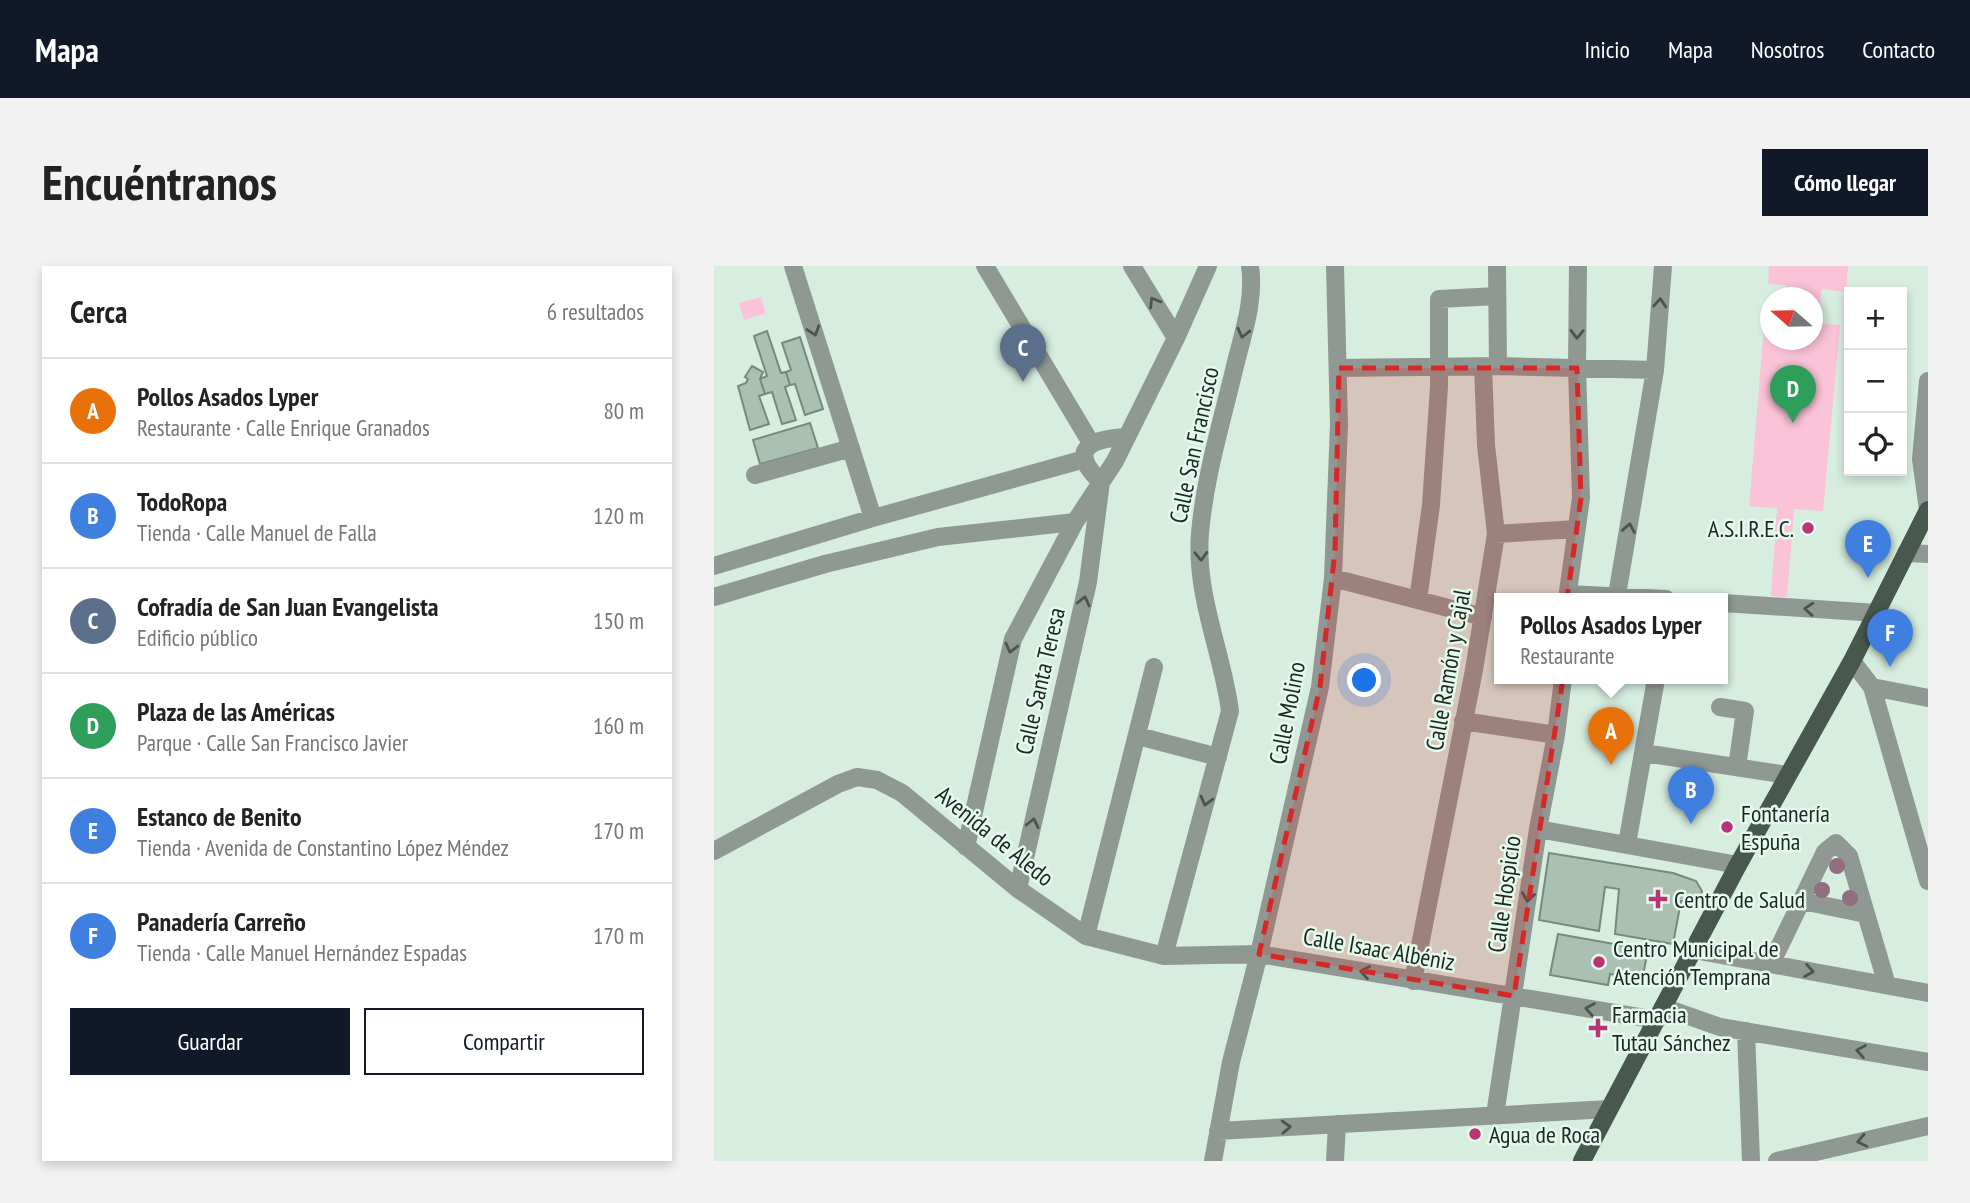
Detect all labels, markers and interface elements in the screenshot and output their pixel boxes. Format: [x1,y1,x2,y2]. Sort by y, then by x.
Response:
text: Mapa [35,28,99,71]
text: Inicio [1584,34,1630,65]
text: Mapa [1668,34,1713,65]
text: Nosotros [1751,34,1824,65]
text: Contacto [1862,34,1935,65]
button: Cómo llegar [1762,149,1928,216]
text: Encuéntranos [42,150,277,214]
north arrow [1760,287,1823,350]
map controls [1844,287,1907,476]
button: + [1844,287,1907,350]
text: Cerca [70,292,127,331]
text: 6 resultados [547,297,644,326]
one-way arrow [1149,297,1162,310]
one-way arrow [1652,297,1667,308]
pin: C [1000,324,1046,382]
one-way arrow [805,325,820,337]
one-way arrow [1237,327,1251,339]
one-way arrow [1569,329,1585,340]
button: − [1844,350,1907,413]
street label: Calle San Francisco [1162,364,1226,526]
pin: D [1770,365,1816,423]
text: Pollos Asados Lyper [137,380,318,413]
text: A [87,396,99,425]
text: 80 m [603,396,644,425]
text: Restaurante · Calle Enrique Granados [137,413,430,442]
button: locate [1844,413,1907,476]
text: TodoRopa [137,485,227,518]
text: B [87,501,99,530]
text: 120 m [593,501,644,530]
place label: A.S.I.R.E.C. [1708,513,1794,544]
text: Tienda · Calle Manuel de Falla [137,518,377,547]
marker: A.S.I.R.E.C. [1800,520,1816,536]
pin: E [1845,520,1891,578]
one-way arrow [1621,522,1636,534]
one-way arrow [1193,551,1208,562]
street label: Calle Ramón y Cajal [1419,587,1477,753]
text: Cofradía de San Juan Evangelista [137,590,438,623]
popup [1494,593,1728,684]
one-way arrow [1076,595,1090,607]
one-way arrow [1803,601,1814,616]
street label: Calle Santa Teresa [1008,604,1072,758]
text: C [88,606,98,635]
text: 150 m [593,606,644,635]
text: Pollos Asados Lyper [1520,608,1702,641]
pin: F [1867,609,1913,667]
text: Edificio público [137,623,258,652]
text: Restaurante [1520,641,1614,670]
one-way arrow [1005,642,1019,654]
street label: Calle Molino [1262,659,1312,767]
your location [1347,663,1381,697]
text: Plaza de las Américas [137,695,335,728]
pin: A [1588,707,1634,765]
text: D [87,711,99,740]
text: 160 m [593,711,644,740]
text: Parque · Calle San Francisco Javier [137,728,408,757]
pin: B [1668,766,1714,824]
street label: Avenida de Aledo [930,779,1060,893]
one-way arrow [1200,795,1214,807]
place label: Fontanería Espuña [1741,798,1830,857]
text: Estanco de Benito [137,800,301,833]
text: E [88,816,98,845]
text: 170 m [593,816,644,845]
one-way arrow [1025,817,1039,829]
marker: Fontanería Espuña [1719,819,1735,835]
text: Tienda · Avenida de Constantino López Méndez [137,833,509,862]
street label: Calle Hospicio [1480,834,1528,954]
place label: Centro de Salud [1674,884,1805,915]
marker: Centro de Salud [1648,889,1668,909]
one-way arrow [1521,891,1536,902]
text: Panadería Carreño [137,905,306,938]
street label: Calle Isaac Albéniz [1301,920,1457,978]
text: F [88,921,98,950]
text: 170 m [593,921,644,950]
place label: Centro Municipal de Atención Temprana [1613,933,1779,992]
text: Tienda · Calle Manuel Hernández Espadas [137,938,467,967]
marker: Centro Municipal de Atención Temprana [1591,954,1607,970]
one-way arrow [1803,963,1815,978]
one-way arrow [1359,966,1371,981]
place label: Farmacia Tutau Sánchez [1612,999,1731,1058]
one-way arrow [1584,1002,1596,1017]
button: Guardar [70,1008,350,1075]
button: Compartir [364,1008,644,1075]
marker: Farmacia Tutau Sánchez [1590,1020,1606,1036]
one-way arrow [1855,1044,1867,1059]
place label: Agua de Roca [1489,1119,1600,1150]
one-way arrow [1281,1120,1292,1135]
marker: Agua de Roca [1467,1126,1483,1142]
one-way arrow [1856,1133,1868,1148]

